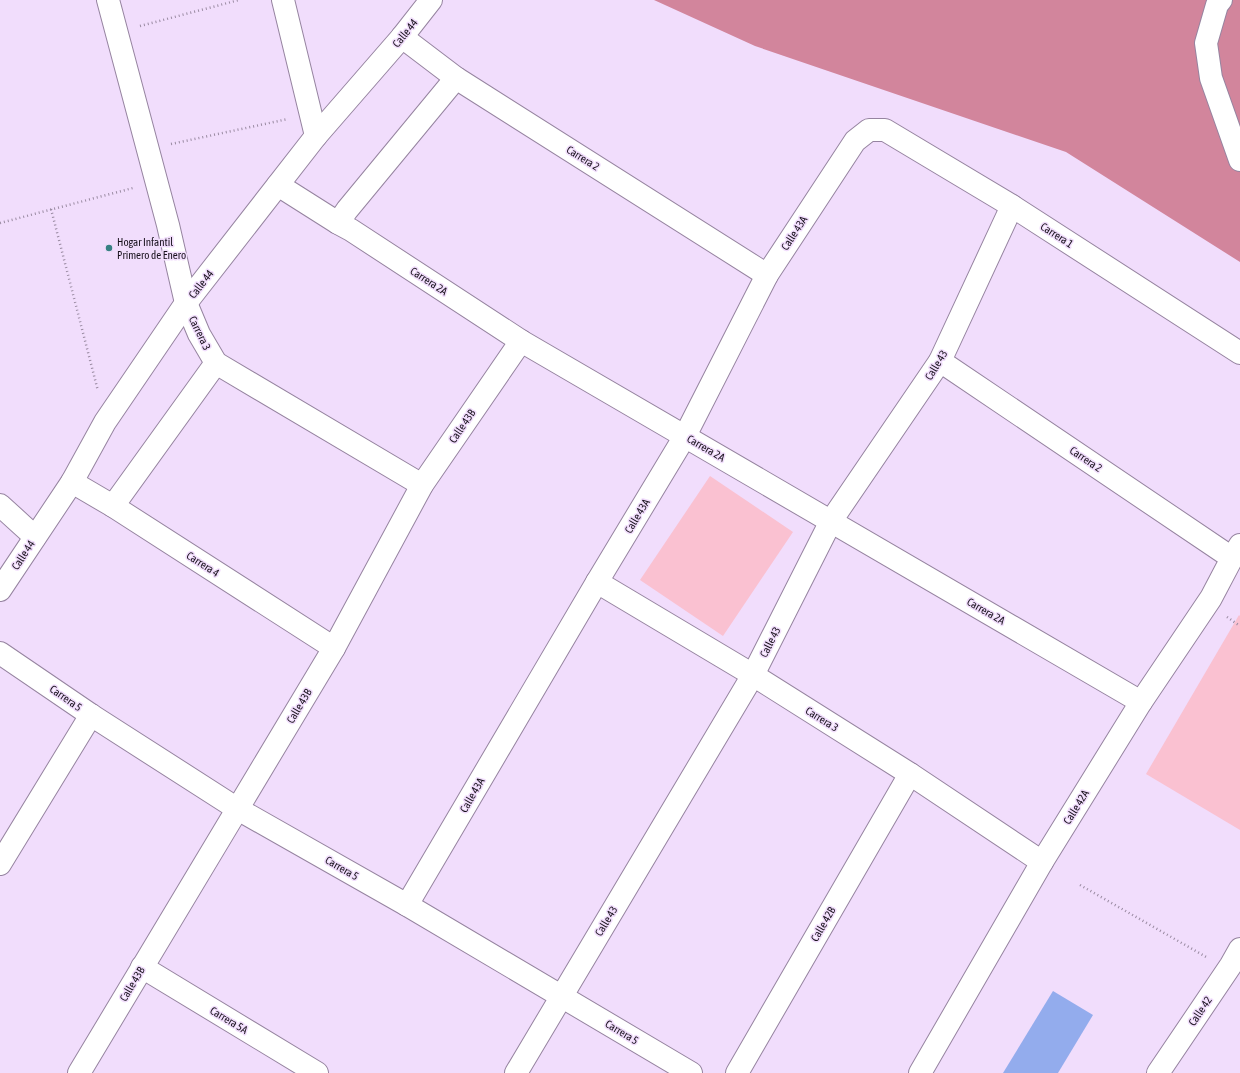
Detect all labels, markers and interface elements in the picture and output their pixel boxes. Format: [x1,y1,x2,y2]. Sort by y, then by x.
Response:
street label: Calle 44 [390,17,420,49]
street label: Carrera 2 [564,143,602,173]
street label: Calle 43A [779,213,810,252]
street label: Carrera 1 [1038,220,1076,250]
place label: Hogar Infantil Primero de Enero [117,236,186,261]
marker: Hogar Infantil Primero de Enero [104,243,114,253]
street label: Carrera 2A [408,265,450,298]
street label: Calle 44 [186,267,216,301]
street label: Carrera 3 [187,314,213,352]
street label: Calle 43 [922,348,950,382]
street label: Calle 43B [446,406,478,445]
street label: Carrera 2A [685,432,728,464]
street label: Carrera 2 [1068,444,1104,474]
street label: Calle 43A [622,496,652,535]
street label: Calle 44 [9,538,37,572]
street label: Carrera 4 [184,549,222,579]
street label: Carrera 2A [965,595,1008,627]
street label: Calle 43 [757,625,783,659]
street label: Carrera 5 [48,683,84,713]
street label: Calle 43B [284,686,314,725]
street label: Carrera 3 [803,704,841,734]
street label: Calle 43A [457,775,487,814]
street label: Calle 42A [1061,787,1091,826]
street label: Carrera 5 [323,854,361,882]
street label: Calle 43 [592,904,620,938]
street label: Calle 42B [808,904,838,943]
street label: Calle 43B [117,964,147,1003]
street label: Calle 42 [1186,994,1214,1028]
street label: Carrera 5A [208,1004,251,1036]
street label: Carrera 5 [603,1017,641,1047]

